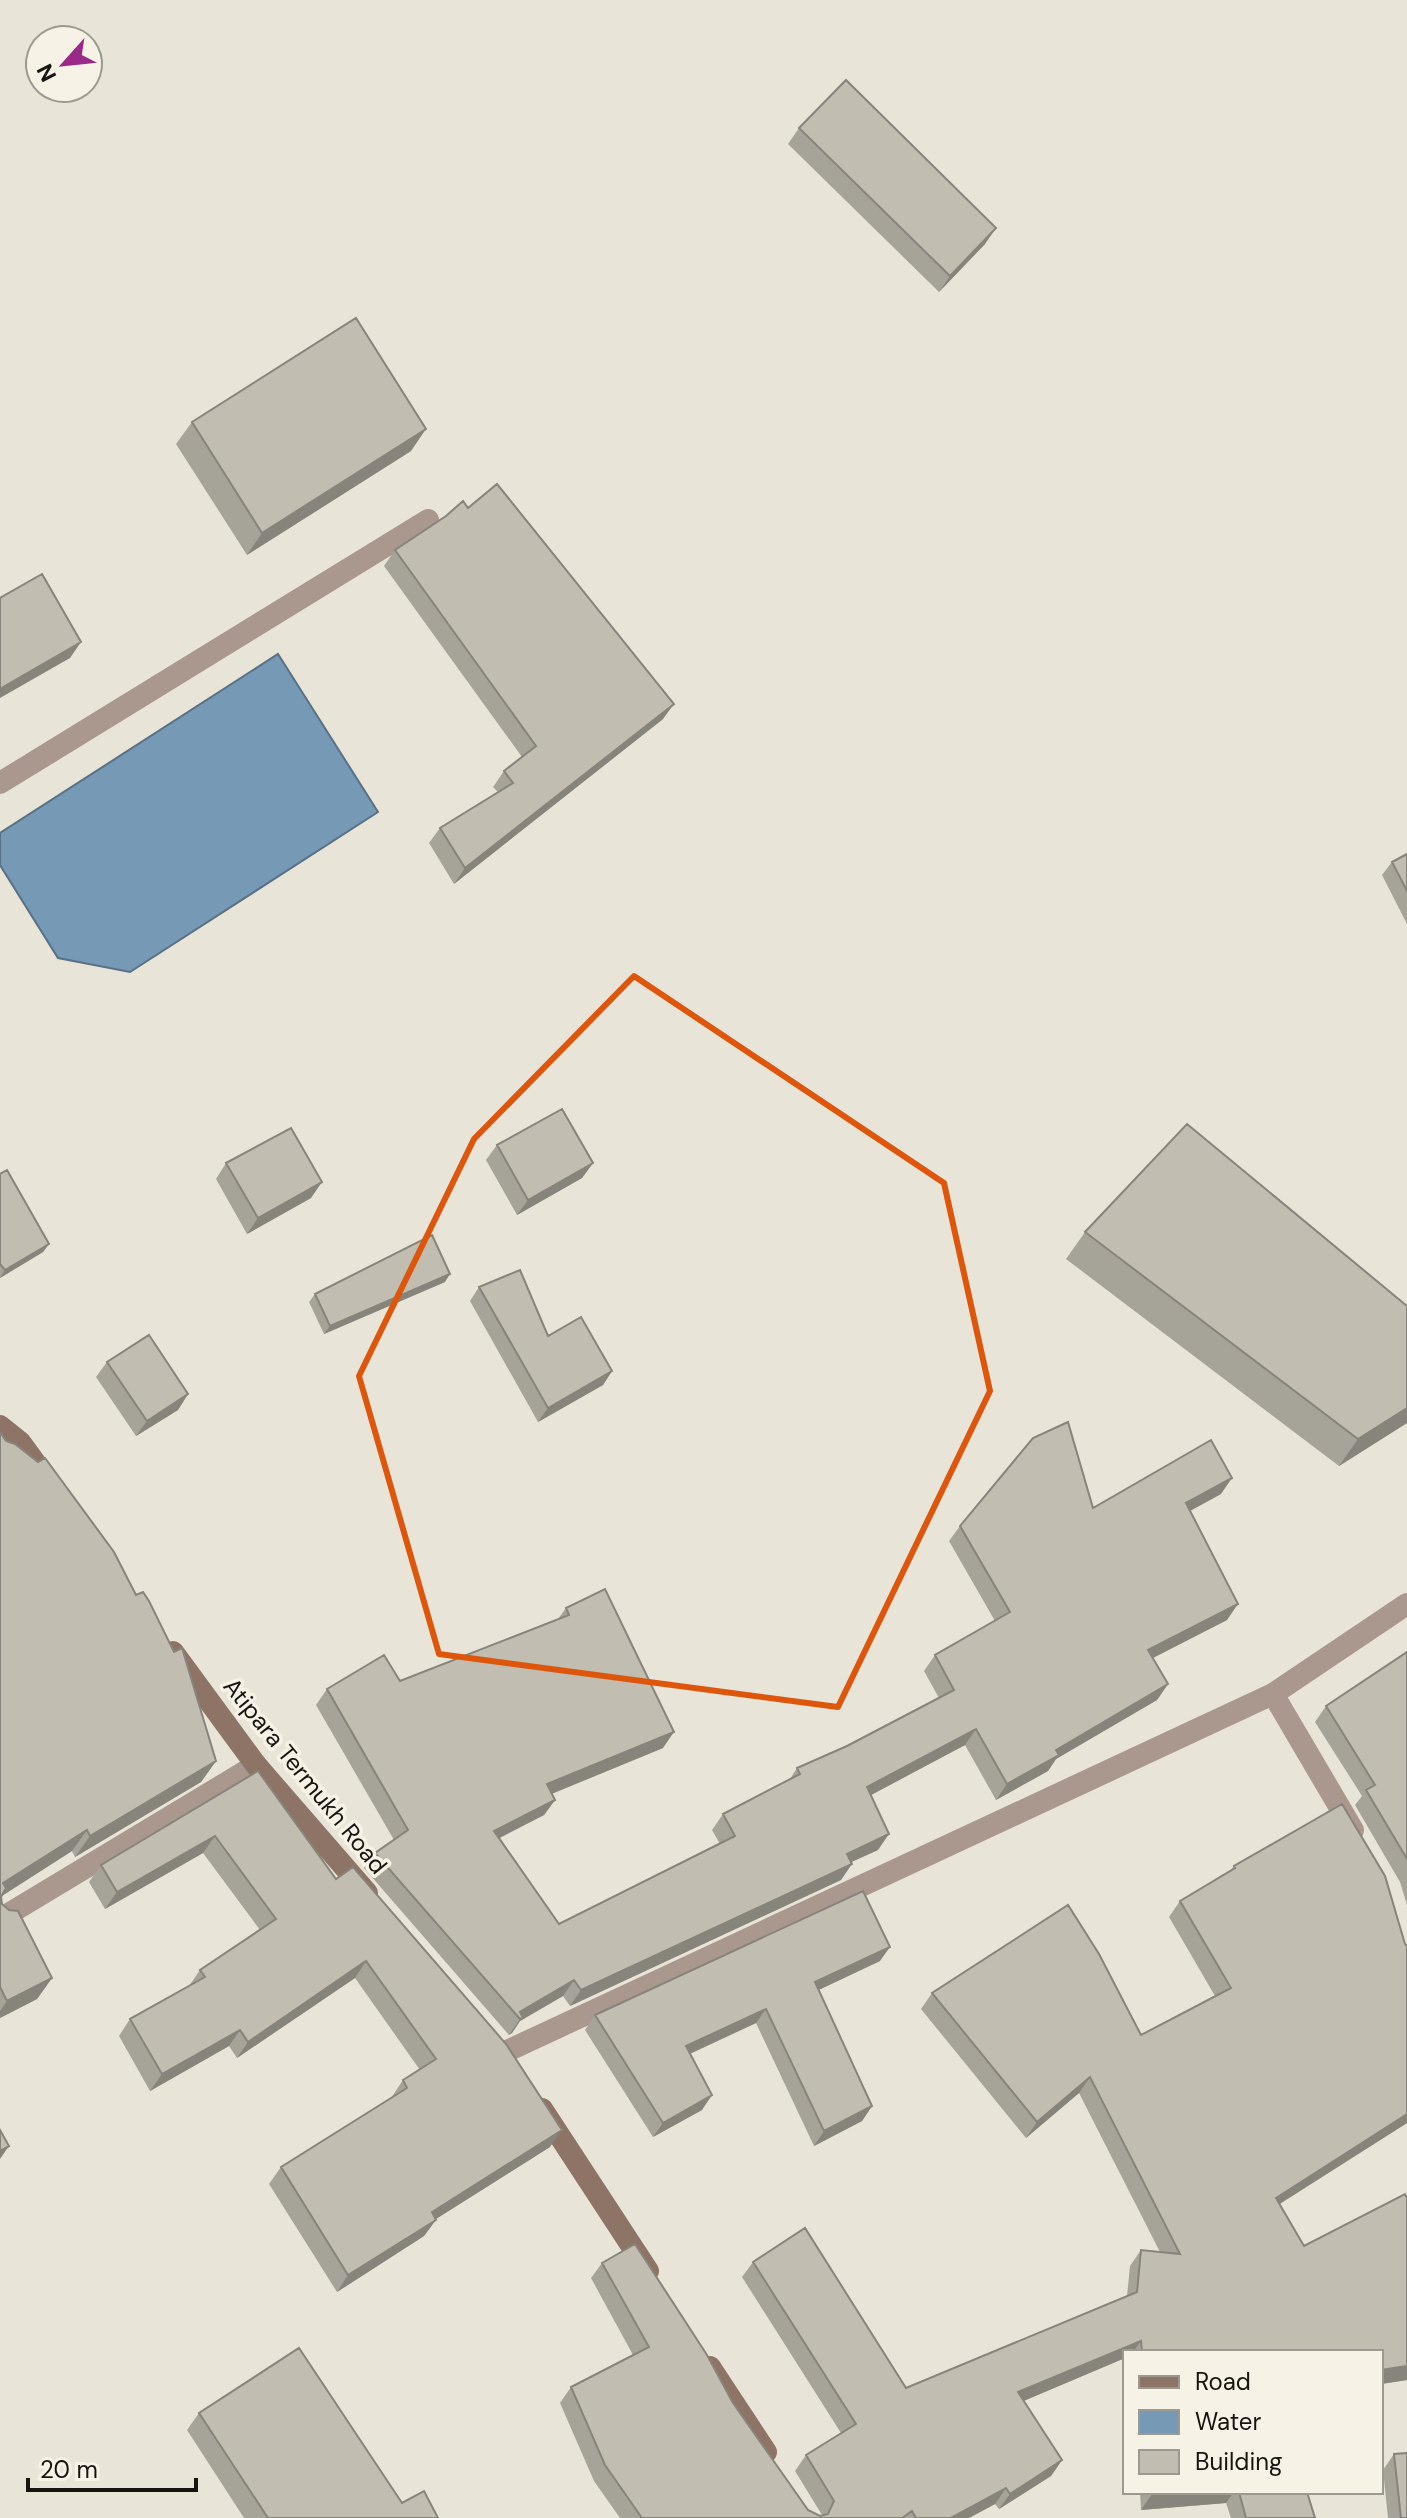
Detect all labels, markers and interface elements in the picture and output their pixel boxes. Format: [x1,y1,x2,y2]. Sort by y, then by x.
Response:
north arrow [24,24,104,104]
text: N [30,59,63,87]
street label: Atipara Termukh Road [217,1671,394,1880]
legend [1123,2350,1383,2494]
text: Road [1195,2366,1251,2397]
text: Water [1195,2406,1261,2437]
scale bar [28,2442,196,2492]
text: Building [1195,2446,1282,2477]
text: 20 m [40,2454,98,2485]

